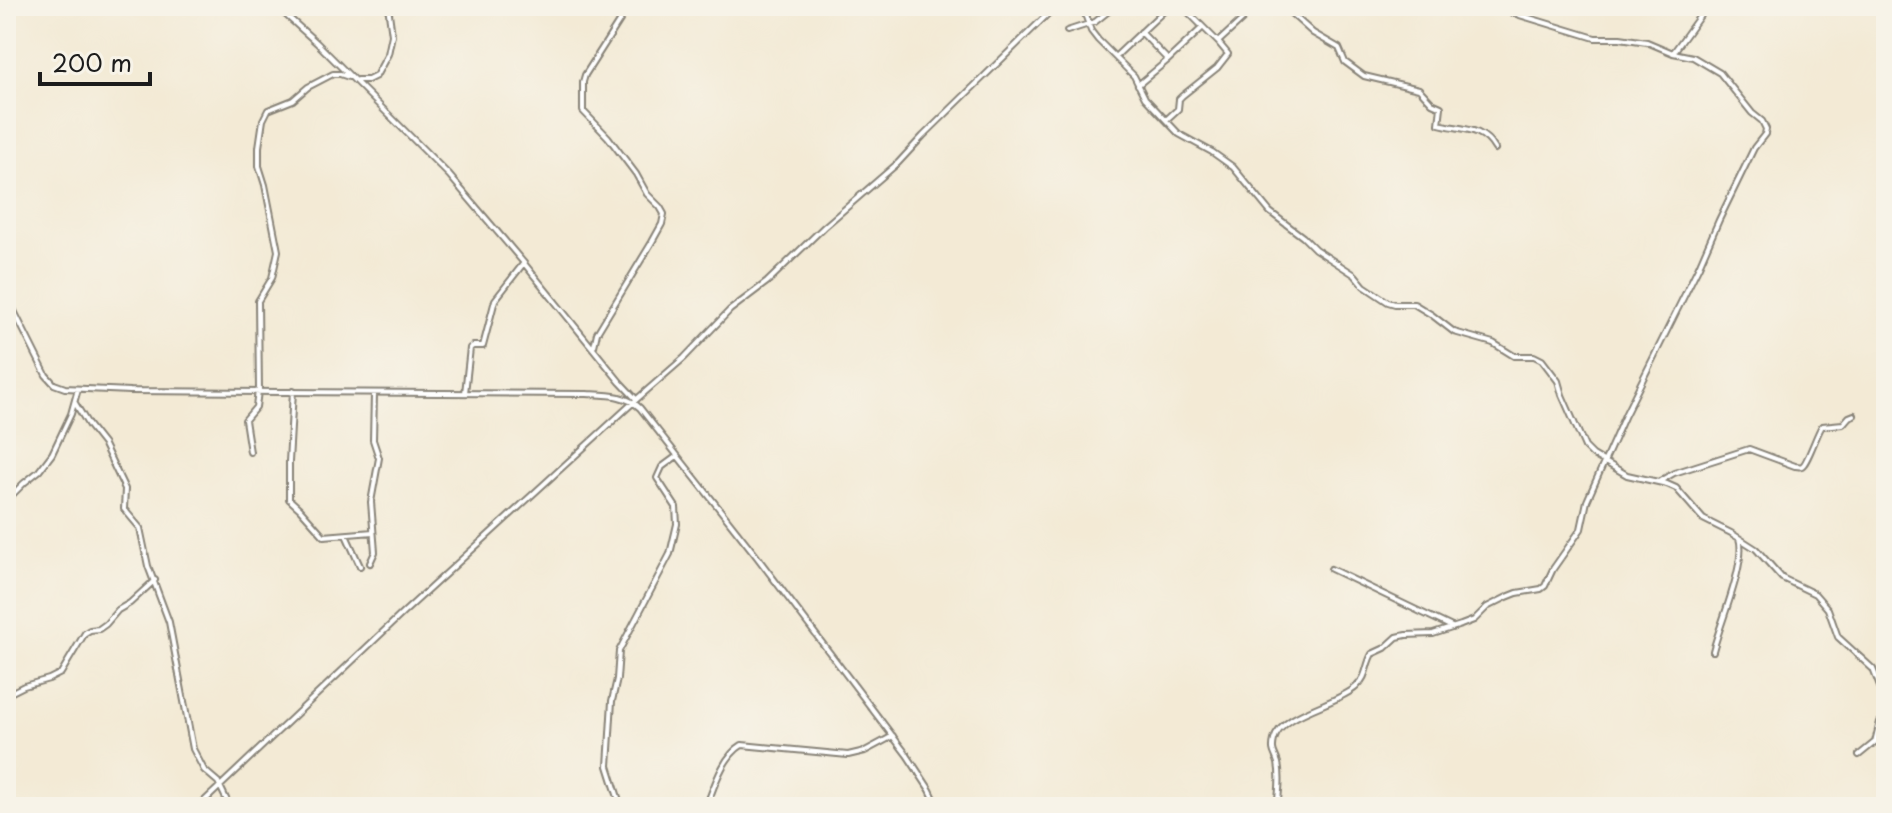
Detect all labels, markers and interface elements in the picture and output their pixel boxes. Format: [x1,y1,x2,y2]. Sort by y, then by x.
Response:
scale bar [40,36,150,86]
text: 200 m [52,44,132,80]

